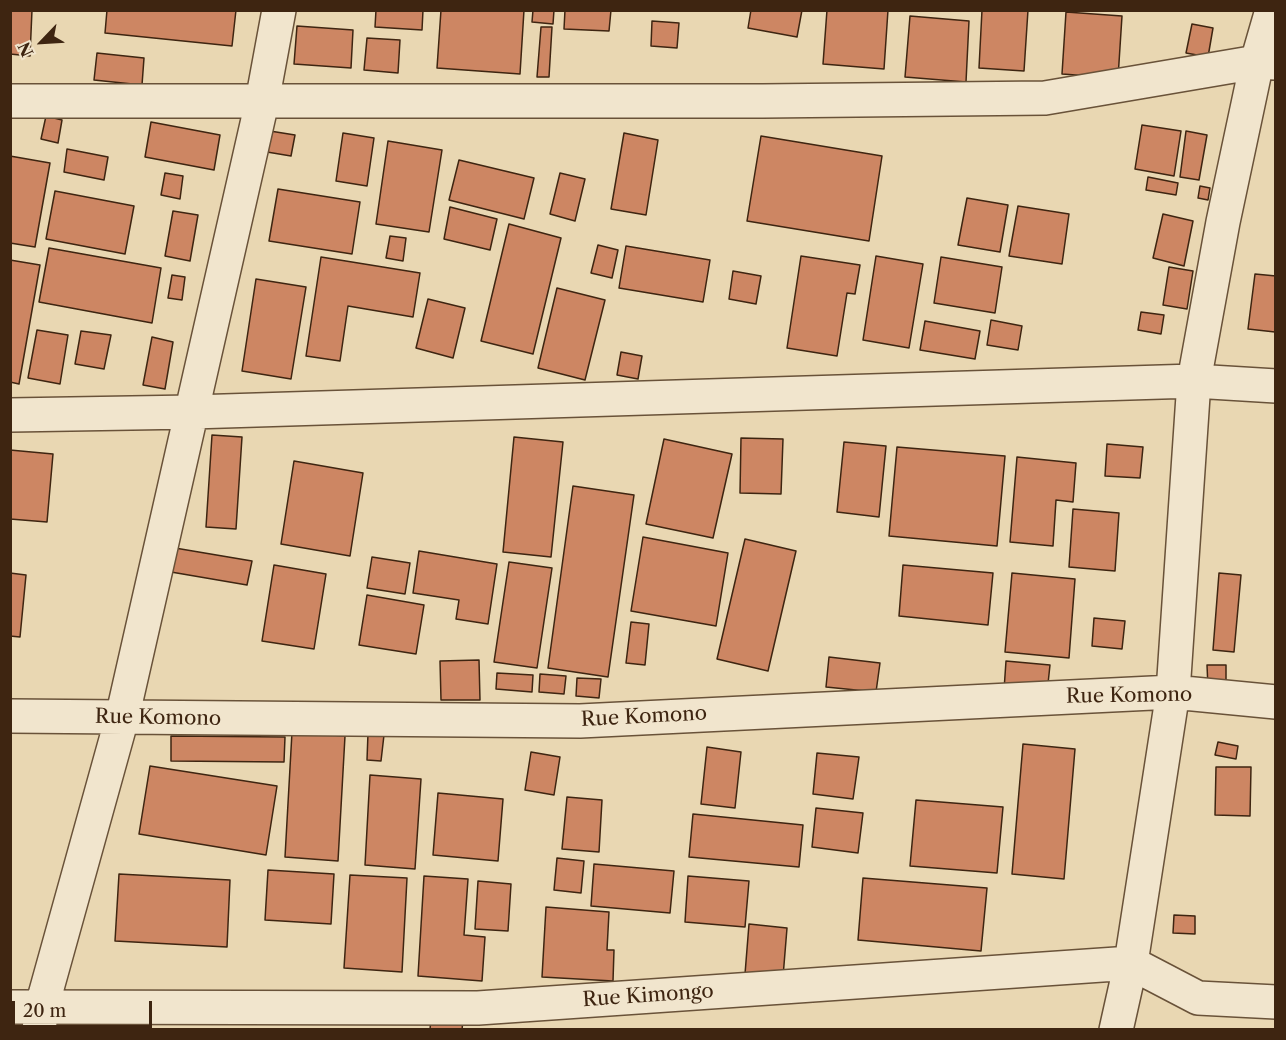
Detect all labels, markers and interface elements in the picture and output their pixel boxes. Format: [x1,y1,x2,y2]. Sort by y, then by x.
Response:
north arrow [12,12,72,72]
text: N [14,39,38,60]
street label: Rue Komono [1066,683,1192,709]
street label: Rue Komono [580,702,708,732]
street label: Rue Komono [95,705,221,731]
street label: Rue Kimongo [582,979,714,1013]
scale bar [15,989,154,1027]
text: 20 m [23,1000,66,1022]

